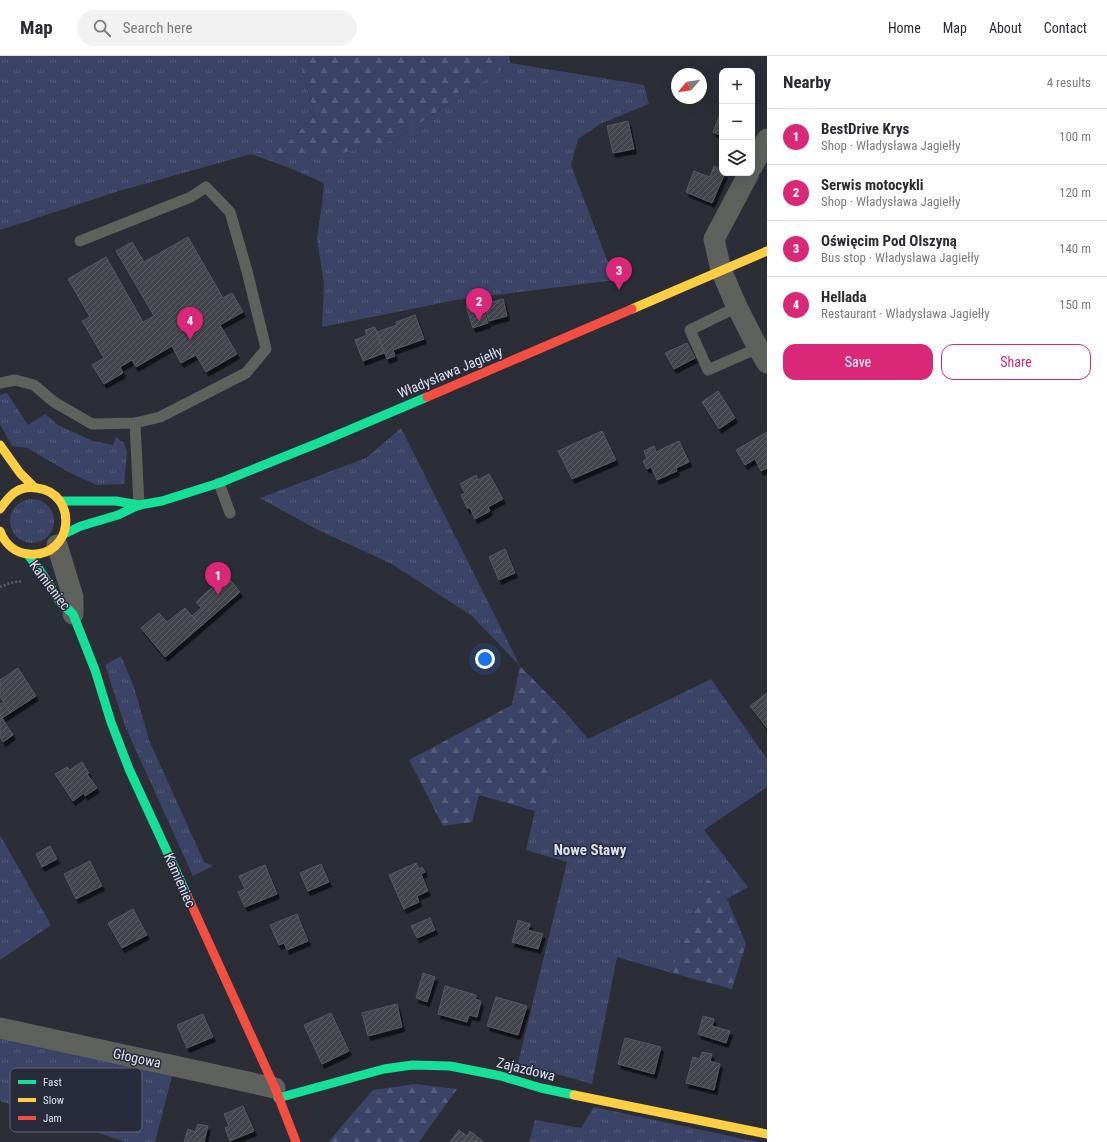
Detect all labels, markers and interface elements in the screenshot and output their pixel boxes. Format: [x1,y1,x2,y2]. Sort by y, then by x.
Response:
search box [77,10,357,46]
text: Map [20,16,53,39]
icon: search [91,17,113,39]
text: Search here [123,19,193,37]
text: Home [888,20,921,36]
text: Map [943,20,967,36]
text: About [989,20,1022,36]
text: Contact [1044,20,1087,36]
north arrow [671,68,707,104]
map controls [719,68,755,176]
button: + [719,68,755,104]
text: Nearby [783,72,831,92]
text: 4 results [1047,75,1091,90]
button: − [719,104,755,140]
text: BestDrive Krys [821,120,909,138]
text: 1 [793,129,799,144]
text: 100 m [1059,129,1091,144]
text: Shop · Władysława Jagiełły [821,138,960,153]
button: layers [719,140,755,176]
text: Serwis motocykli [821,176,924,194]
text: 2 [793,185,799,200]
text: 120 m [1059,185,1091,200]
text: Shop · Władysława Jagiełły [821,194,960,209]
text: Oświęcim Pod Olszyną [821,232,957,250]
text: 3 [793,241,799,256]
text: 140 m [1059,241,1091,256]
text: Bus stop · Władysława Jagiełły [821,250,979,265]
pin: 3 [606,257,632,290]
pin: 2 [466,288,492,321]
text: Hellada [821,288,867,306]
text: 4 [793,297,799,312]
text: 150 m [1059,297,1091,312]
text: Restaurant · Władysława Jagiełły [821,306,990,321]
pin: 4 [177,307,203,340]
street label: Władysława Jagiełły [395,343,505,401]
button: Save [783,344,933,380]
button: Share [941,344,1091,380]
street label: Kamieniec [26,557,74,613]
pin: 1 [205,562,231,595]
your location [475,649,495,669]
district label: Nowe Stawy [554,841,627,859]
street label: Kamieniec [161,850,199,910]
street label: Głogowa [112,1045,162,1071]
street label: Zajazdowa [495,1054,557,1084]
legend [10,1068,142,1132]
text: Fast [43,1076,62,1089]
text: Slow [43,1094,64,1107]
text: Jam [43,1112,62,1125]

